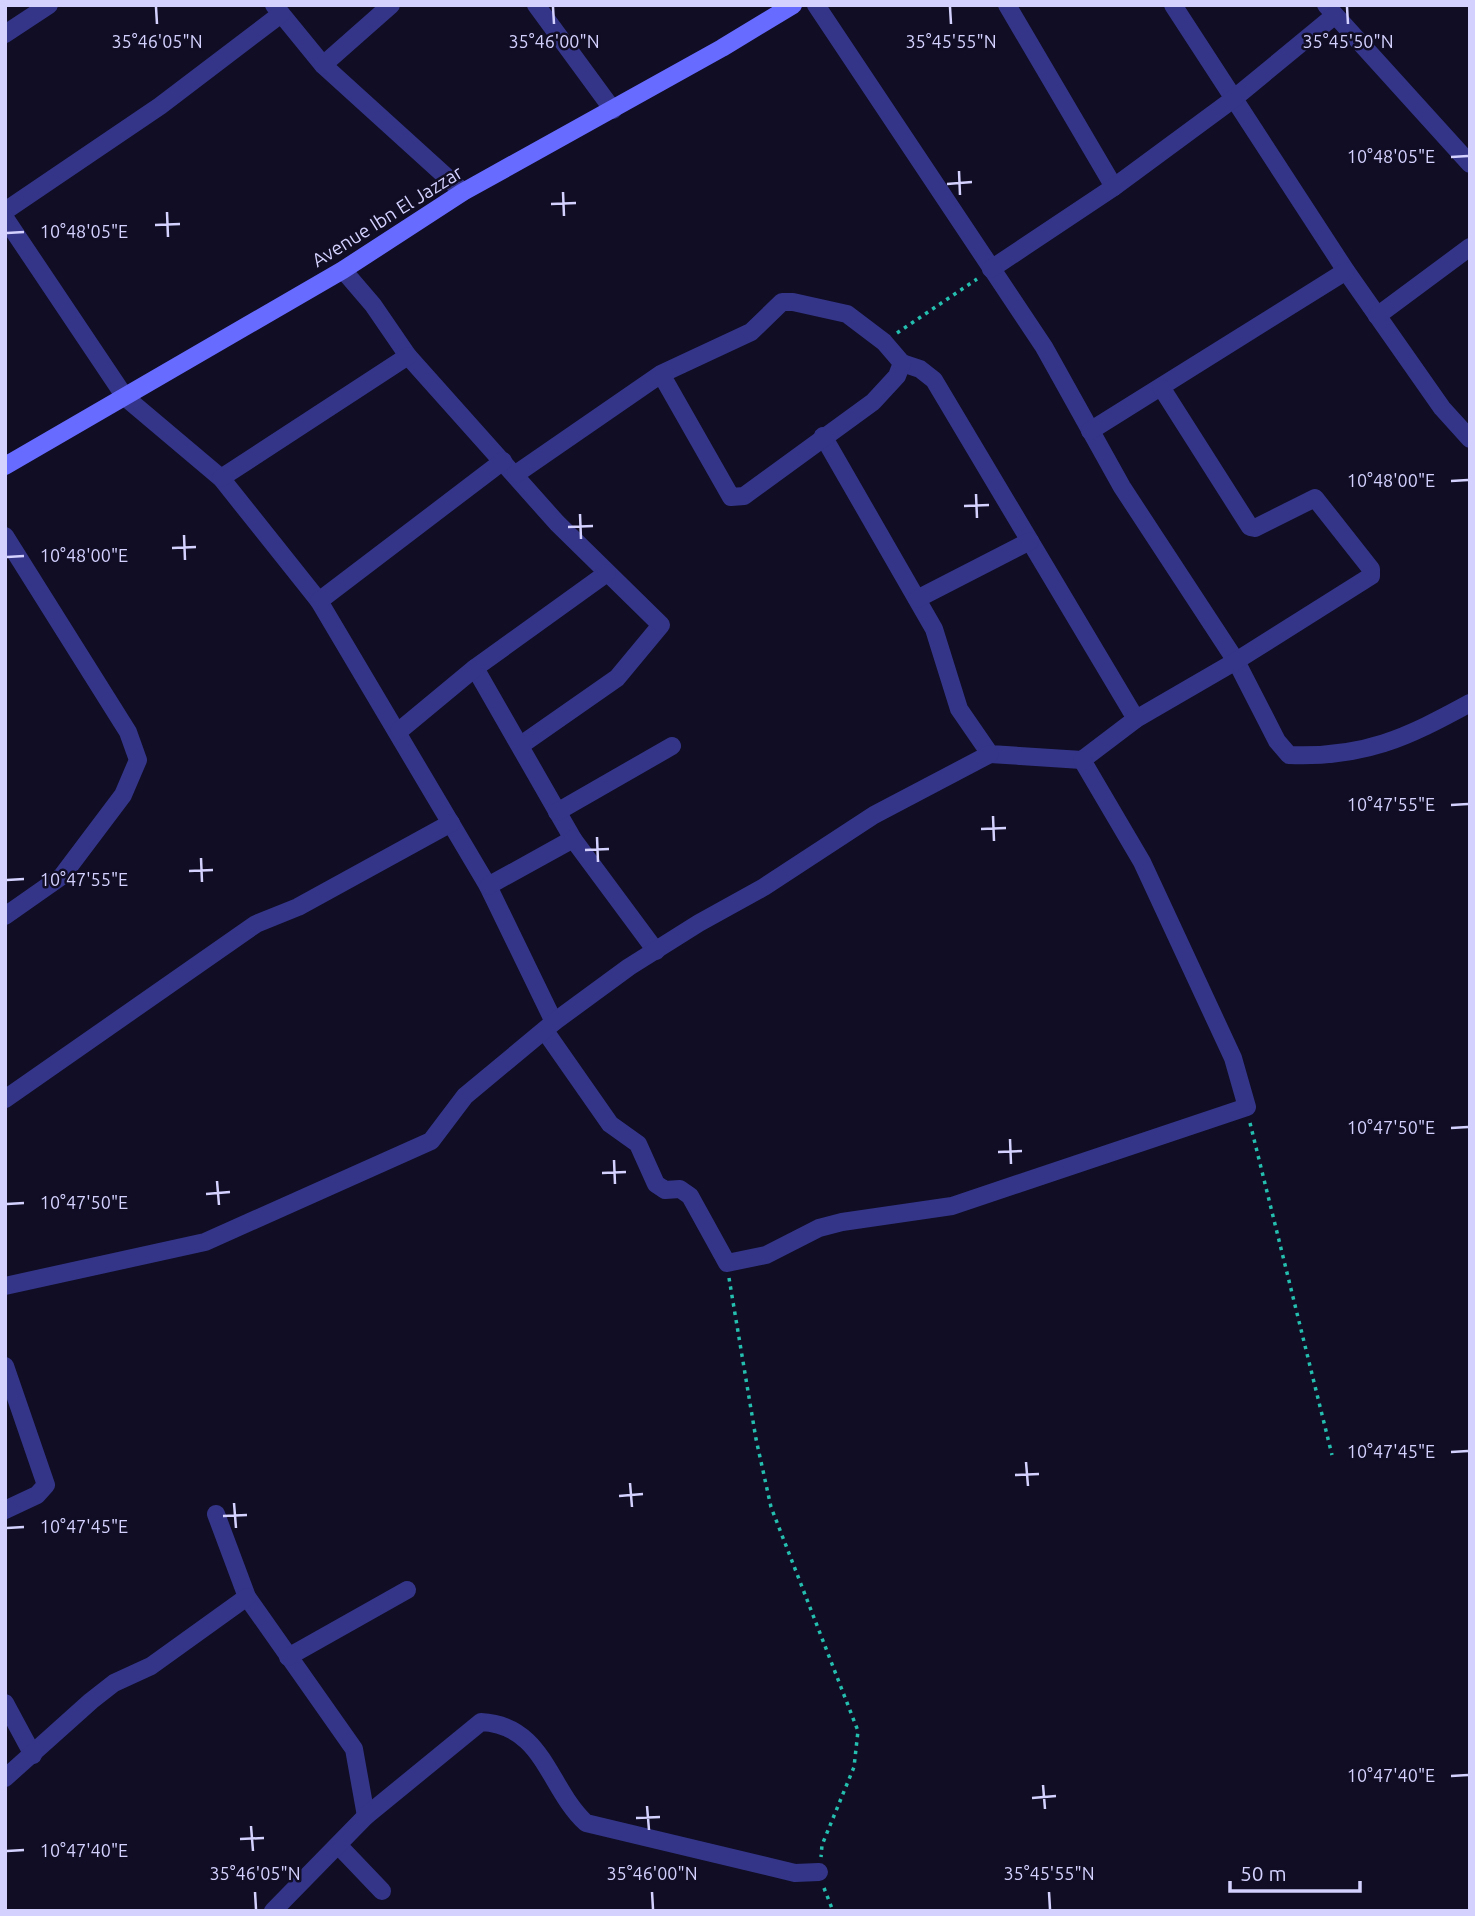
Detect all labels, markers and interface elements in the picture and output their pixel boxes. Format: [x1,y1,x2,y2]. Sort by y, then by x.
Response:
text: 35°46'05"N [111,31,203,51]
text: 35°46'00"N [508,31,600,51]
text: 35°45'55"N [905,31,997,51]
text: 35°45'50"N [1302,31,1394,51]
text: 10°48'05"E [1347,146,1435,166]
street label: Avenue Ibn El Jazzar [308,161,466,271]
text: 10°48'05"E [40,221,128,241]
text: 10°48'00"E [1347,470,1435,490]
text: 10°48'00"E [40,545,128,565]
text: 10°47'55"E [1347,794,1435,814]
text: 10°47'55"E [40,869,128,889]
text: 10°47'50"E [1347,1117,1435,1137]
text: 10°47'50"E [40,1192,128,1212]
text: 10°47'45"E [1347,1441,1435,1461]
text: 10°47'45"E [40,1516,128,1536]
text: 10°47'40"E [1347,1765,1435,1785]
text: 10°47'40"E [40,1840,128,1860]
scale bar [1230,1850,1360,1894]
text: 50 m [1240,1861,1287,1885]
text: 35°46'05"N [209,1863,301,1883]
text: 35°46'00"N [606,1863,698,1883]
text: 35°45'55"N [1003,1863,1095,1883]

